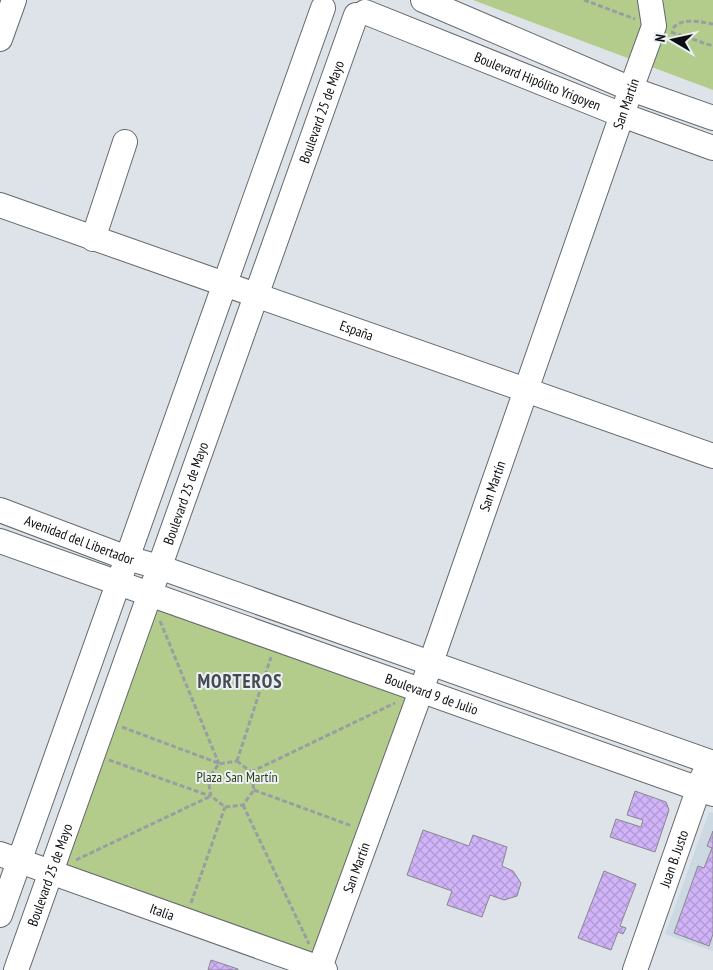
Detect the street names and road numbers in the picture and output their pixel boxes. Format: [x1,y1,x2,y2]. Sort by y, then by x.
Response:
street label: Boulevard Hipólito Yrigoyen [472,48,603,115]
street label: Boulevard 25 de Mayo [295,58,348,166]
street label: San Martín [609,76,643,132]
street label: España [337,316,376,345]
street label: Boulevard 25 de Mayo [159,440,212,547]
street label: San Martín [475,458,510,514]
street label: Avenidad del Libertador [22,511,136,569]
street label: Boulevard 9 de Julio [383,669,481,719]
street label: Boulevard 25 de Mayo [23,821,76,929]
street label: Juan B. Justo [655,828,692,891]
street label: San Martín [339,840,374,895]
street label: Italia [147,899,177,924]

